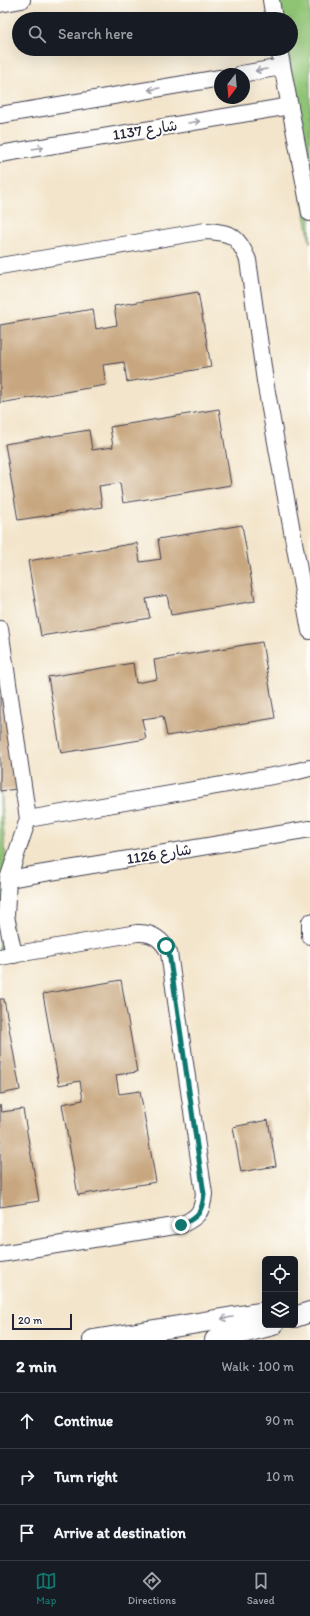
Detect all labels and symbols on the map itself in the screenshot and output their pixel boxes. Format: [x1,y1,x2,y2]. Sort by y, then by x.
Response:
one-way arrow [255,67,268,75]
north arrow [214,68,250,104]
one-way arrow [148,85,161,93]
street label: شارع 1137 [111,116,179,145]
one-way arrow [187,118,200,126]
one-way arrow [32,144,45,152]
street label: شارع 1126 [125,840,193,869]
route start [157,937,175,955]
route end [172,1216,190,1234]
scale bar [12,1312,72,1331]
one-way arrow [220,1314,233,1322]

